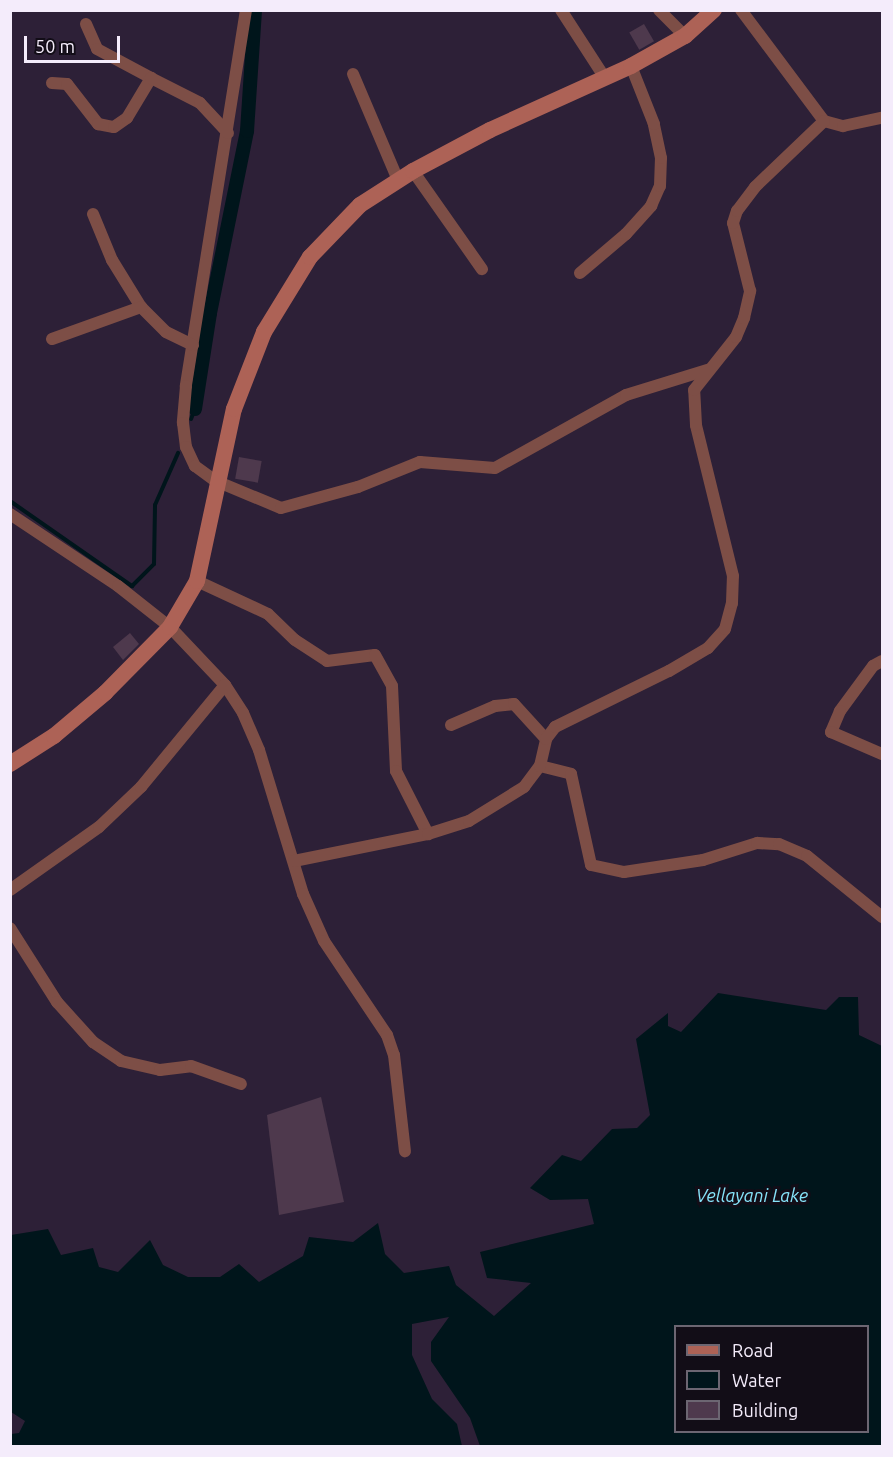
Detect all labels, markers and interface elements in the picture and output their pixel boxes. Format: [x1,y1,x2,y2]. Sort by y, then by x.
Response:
scale bar [27,24,123,62]
text: 50 m [35,36,75,56]
water label: Vellayani Lake [696,1184,808,1206]
legend [674,1325,869,1433]
text: Road [732,1340,774,1360]
text: Water [732,1370,781,1390]
text: Building [732,1400,798,1420]

